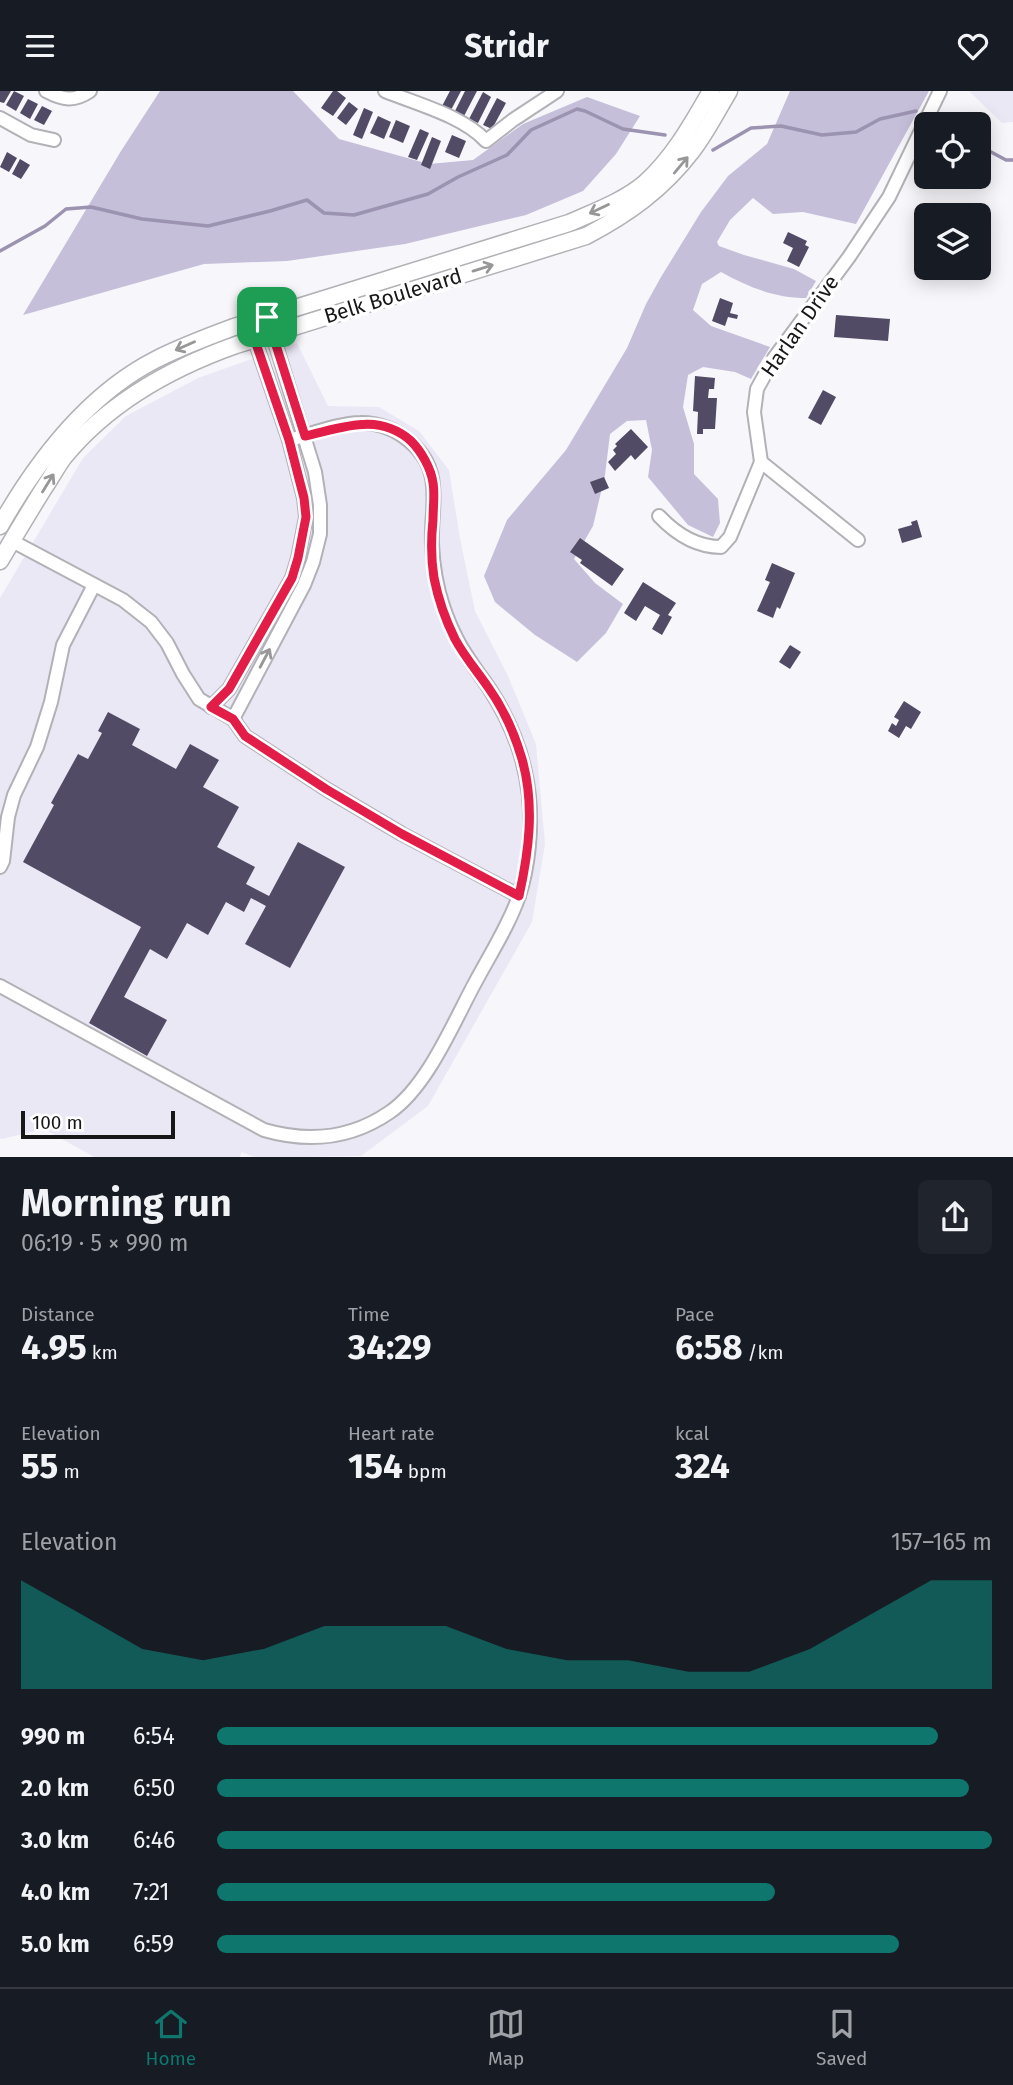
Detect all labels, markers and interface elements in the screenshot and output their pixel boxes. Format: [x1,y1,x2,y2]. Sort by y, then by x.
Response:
icon: menu [21,27,59,65]
text: Stridr [464,27,549,65]
icon: heart [954,27,992,65]
map controls [914,112,991,280]
button: locate [914,112,991,189]
one-way arrow [673,156,689,174]
one-way arrow [589,203,611,216]
button: layers [914,203,991,280]
one-way arrow [471,261,493,273]
street label: Belk Boulevard [321,263,465,329]
street label: Harlan Drive [755,270,845,382]
pin [237,287,297,347]
icon: arrive [248,298,286,336]
one-way arrow [175,340,196,353]
one-way arrow [41,473,55,493]
one-way arrow [258,648,272,669]
scale bar [21,1108,175,1140]
text: 100 m [32,1111,83,1134]
text: Morning run [21,1180,232,1226]
button: share [918,1180,992,1254]
text: 06:19 · 5 × 990 m [21,1229,188,1257]
text: Distance [21,1303,95,1326]
text: Time [348,1303,390,1326]
text: Pace [675,1303,714,1326]
text: 4.95 [21,1326,87,1368]
text: 34:29 [348,1326,432,1368]
text: 6:58 [675,1326,743,1368]
text: km [87,1341,118,1364]
text: /km [743,1341,783,1364]
text: Elevation [21,1422,101,1445]
text: Heart rate [348,1422,435,1445]
text: kcal [675,1422,709,1445]
text: 55 [21,1445,58,1487]
text: 154 [348,1445,403,1487]
text: 324 [675,1445,730,1487]
text: m [58,1460,80,1483]
text: bpm [403,1460,447,1483]
text: Elevation [21,1528,117,1556]
text: 157–165 m [891,1528,992,1556]
text: 990 m [21,1722,85,1750]
text: 6:54 [133,1722,175,1750]
text: 2.0 km [21,1774,89,1802]
text: 6:50 [133,1774,175,1802]
text: 3.0 km [21,1826,89,1854]
text: 6:46 [133,1826,175,1854]
text: 4.0 km [21,1878,90,1906]
text: 7:21 [133,1878,170,1906]
text: 5.0 km [21,1930,90,1958]
text: 6:59 [133,1930,174,1958]
tab: Home [145,2005,196,2070]
tab: Map [487,2005,525,2070]
tab: Saved [816,2005,867,2070]

